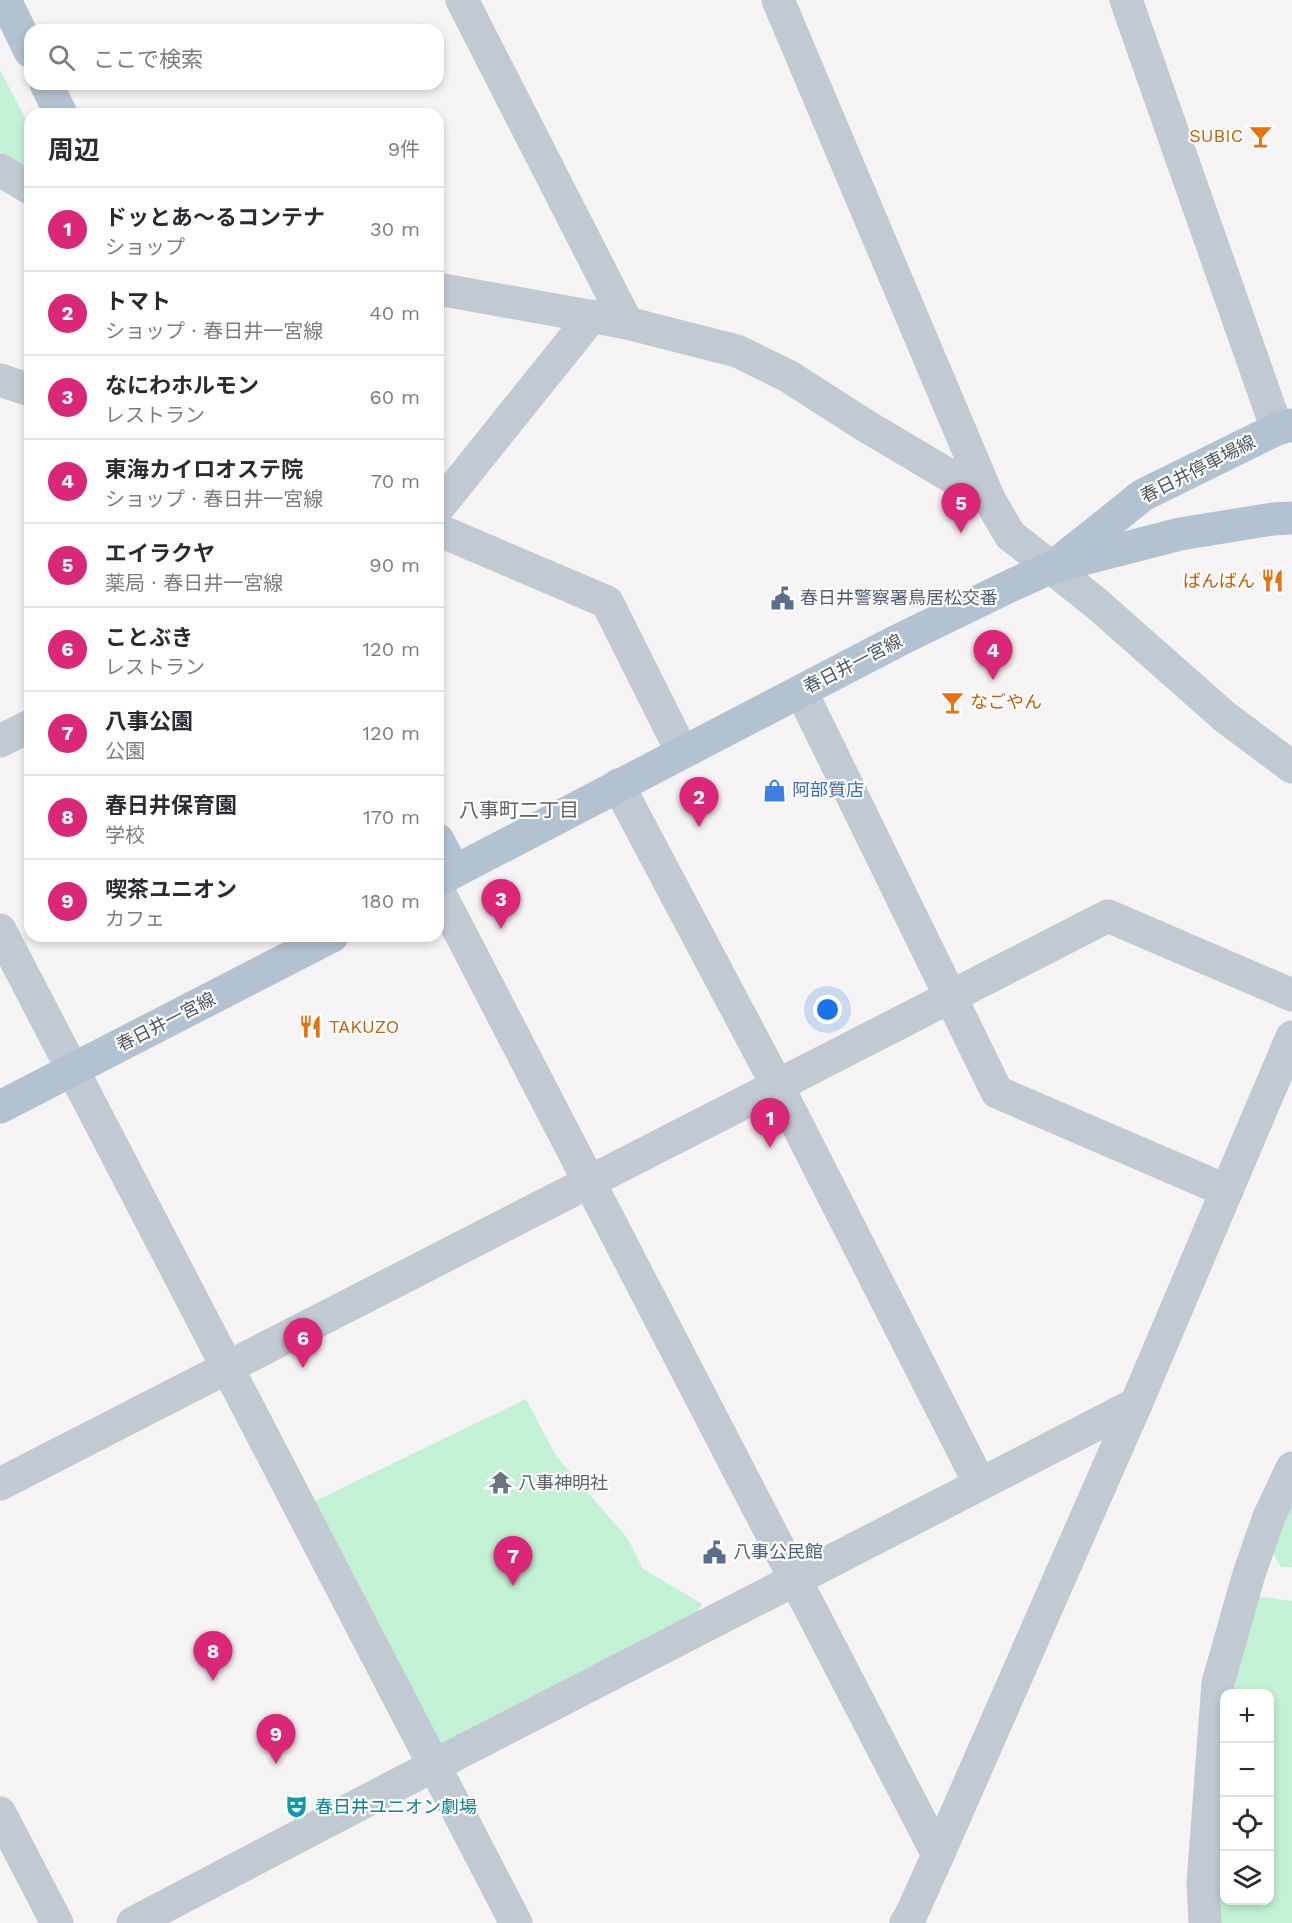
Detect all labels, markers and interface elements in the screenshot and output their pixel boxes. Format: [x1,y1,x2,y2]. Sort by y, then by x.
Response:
search box [24,24,444,90]
icon: search [45,41,78,74]
text: ここで検索 [93,47,203,72]
bar icon: SUBIC [1248,123,1274,149]
place label: SUBIC [1189,125,1243,146]
text: 周辺 [48,135,100,165]
text: 9件 [388,137,420,161]
text: ドッとあ〜るコンテナ [105,205,325,230]
text: 1 [63,217,72,241]
text: 30 m [370,217,420,241]
text: ショップ [105,235,185,259]
text: トマト [105,289,171,314]
text: 2 [62,301,73,325]
text: 40 m [369,301,420,325]
text: ショップ · 春日井一宮線 [105,319,323,343]
text: なにわホルモン [105,373,259,398]
text: 3 [62,385,73,409]
text: 60 m [370,385,420,409]
text: レストラン [105,403,205,427]
street label: 春日井停車場線 [1137,431,1259,507]
text: 東海カイロオステ院 [105,457,303,482]
text: 4 [61,469,74,493]
text: 70 m [371,469,420,493]
pin: 5 [942,484,980,533]
text: ショップ · 春日井一宮線 [105,487,323,511]
text: エイラクヤ [105,541,215,566]
text: 5 [62,553,73,577]
text: 90 m [369,553,420,577]
restaurant icon: ばんばん [1260,568,1286,594]
place label: ばんばん [1183,570,1255,591]
text: 薬局 · 春日井一宮線 [105,571,283,595]
public building icon: 春日井警察署鳥居松交番 [769,585,795,611]
place label: 春日井警察署鳥居松交番 [800,587,998,608]
text: ことぶき [105,625,193,650]
street label: 春日井一宮線 [800,630,906,697]
pin: 4 [974,630,1012,680]
text: 6 [61,637,74,661]
text: 120 m [362,637,420,661]
text: レストラン [105,655,205,679]
bar icon: なごやん [939,689,965,715]
place label: なごやん [970,691,1042,712]
text: 八事公園 [105,709,193,734]
text: 7 [61,721,74,745]
text: 120 m [362,721,420,745]
text: 公園 [105,739,145,763]
shop icon: 阿部質店 [761,777,787,803]
pin: 2 [680,778,718,827]
place label: 阿部質店 [792,779,864,800]
text: 春日井保育園 [105,793,237,818]
district label: 八事町二丁目 [459,798,579,822]
text: 8 [61,805,74,829]
text: 170 m [363,805,420,829]
text: 学校 [105,823,145,847]
text: 喫茶ユニオン [105,877,237,902]
pin: 3 [482,880,520,929]
text: 9 [61,889,74,913]
text: 180 m [362,889,420,913]
text: カフェ [105,907,165,931]
street label: 春日井一宮線 [113,988,219,1055]
your location [813,995,842,1024]
restaurant icon: TAKUZO [298,1014,324,1040]
place label: TAKUZO [329,1016,399,1037]
pin: 1 [750,1098,790,1148]
pin: 6 [284,1318,322,1368]
temple icon: 八事神明社 [487,1470,513,1496]
place label: 八事神明社 [518,1472,608,1493]
pin: 7 [494,1536,532,1586]
public building icon: 八事公民館 [702,1539,728,1565]
place label: 八事公民館 [733,1541,823,1562]
pin: 8 [194,1632,232,1681]
map controls [1220,1689,1274,1905]
button: + [1220,1689,1274,1743]
pin: 9 [256,1714,296,1764]
button: − [1220,1743,1274,1797]
theatre icon: 春日井ユニオン劇場 [284,1794,310,1820]
place label: 春日井ユニオン劇場 [315,1796,477,1817]
button: locate [1220,1797,1274,1851]
button: layers [1220,1851,1274,1905]

